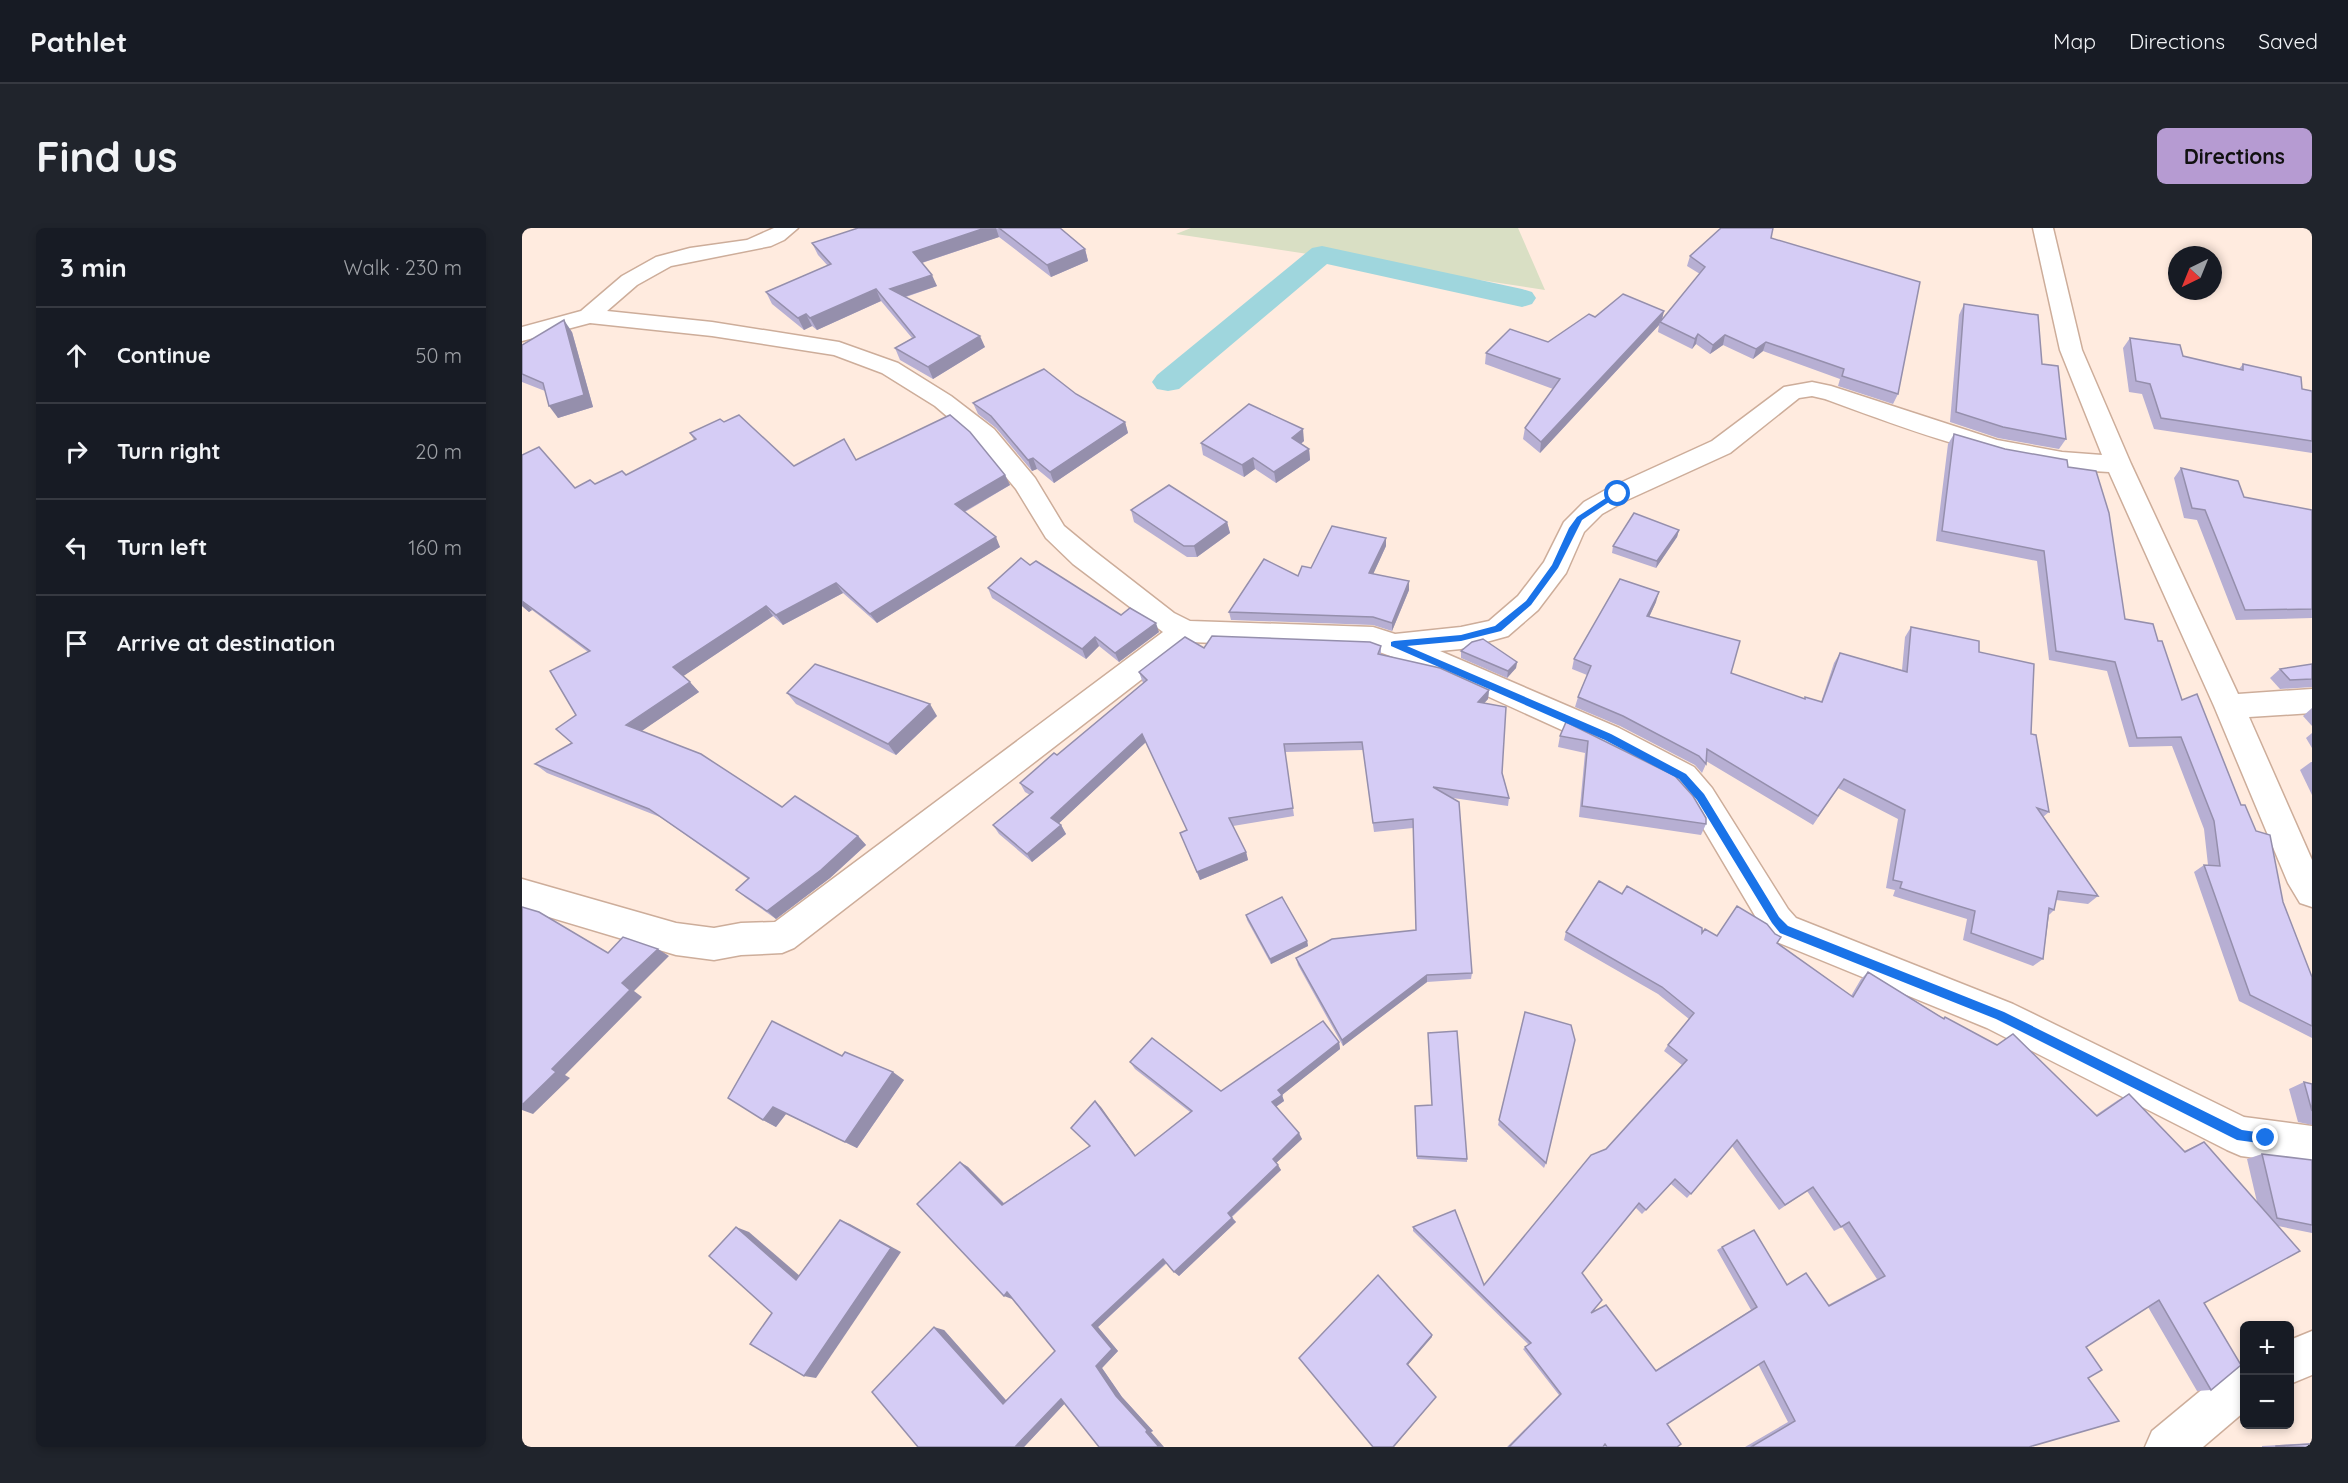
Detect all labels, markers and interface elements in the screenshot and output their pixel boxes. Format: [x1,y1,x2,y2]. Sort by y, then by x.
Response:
text: Pathlet [30,24,127,59]
text: Map [2053,28,2096,54]
text: Directions [2129,28,2225,54]
text: Saved [2258,28,2318,54]
button: Directions [2157,128,2312,184]
text: Find us [36,130,178,183]
north arrow [2168,246,2222,300]
text: 3 min [60,251,127,284]
text: Walk · 230 m [343,255,462,280]
icon: ahead [60,339,93,372]
text: Continue [117,341,211,369]
text: 50 m [416,343,462,368]
icon: right [60,435,93,468]
text: Turn right [117,437,221,465]
text: 20 m [415,439,462,464]
route start [1604,480,1630,506]
icon: left [60,531,93,564]
text: Turn left [117,533,207,561]
text: 160 m [408,535,462,560]
icon: arrive [60,627,93,660]
text: Arrive at destination [117,629,335,657]
route end [2252,1124,2278,1150]
map controls [2240,1321,2294,1429]
button: + [2240,1321,2294,1375]
button: − [2240,1375,2294,1429]

